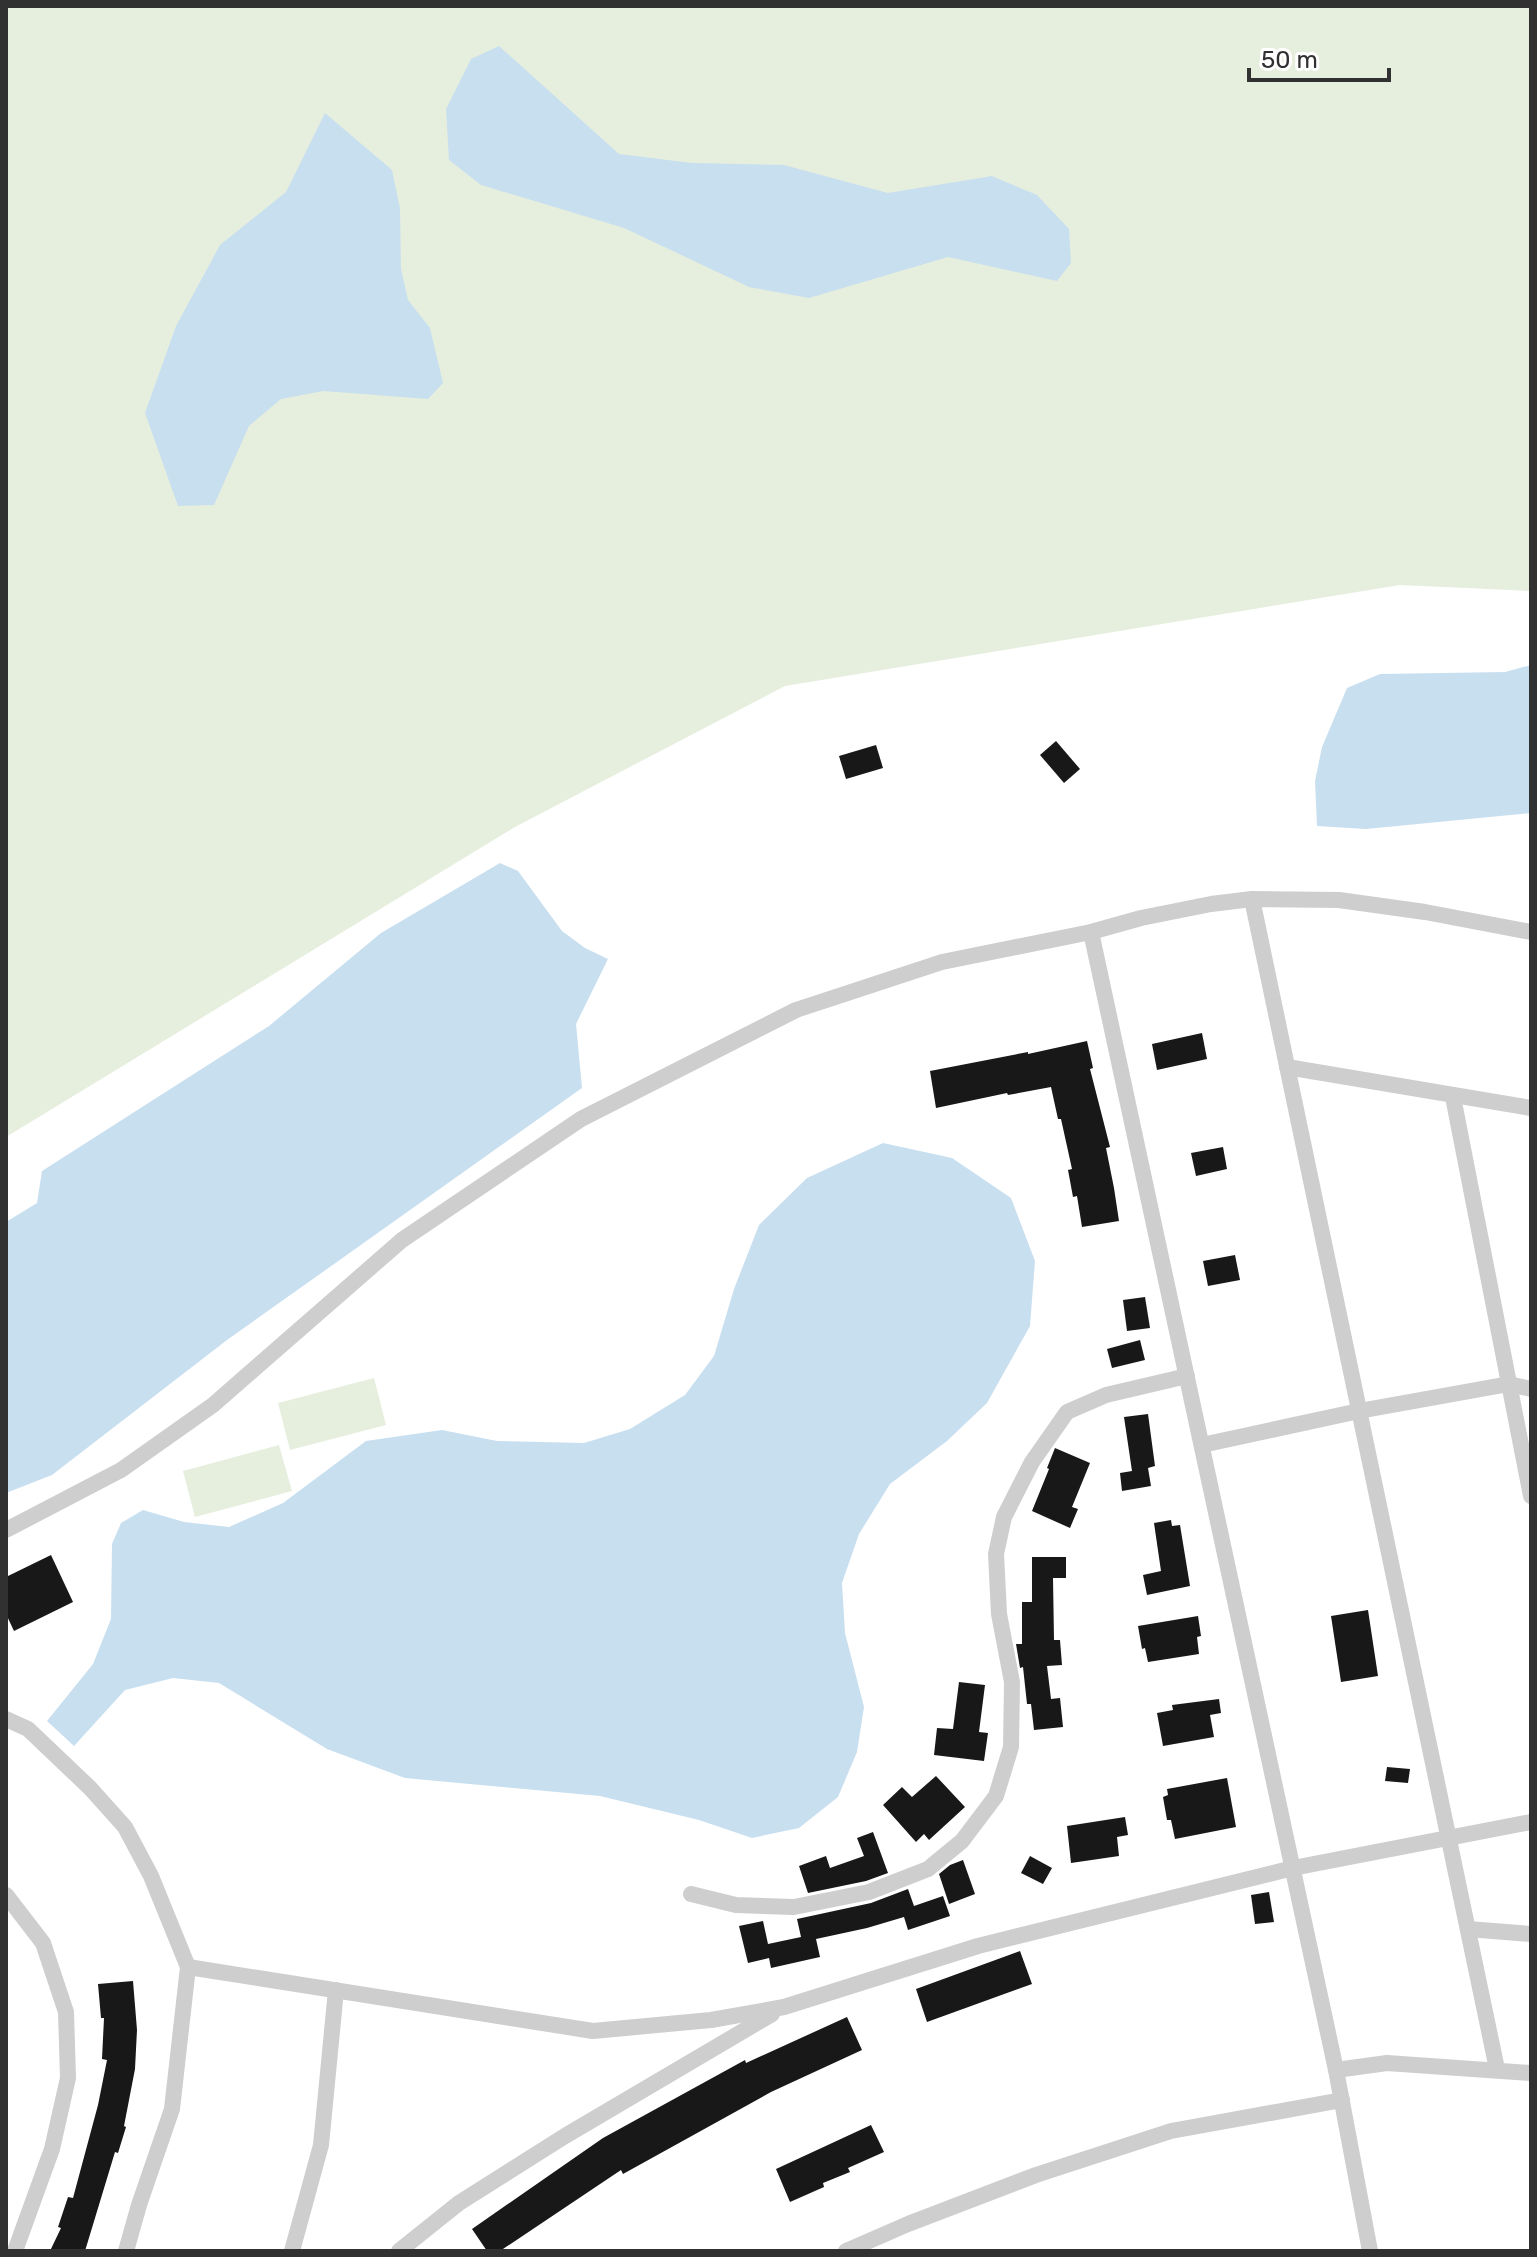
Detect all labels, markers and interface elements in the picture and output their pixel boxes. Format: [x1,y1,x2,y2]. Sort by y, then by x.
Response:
scale bar [1249,32,1389,82]
text: 50 m [1261,46,1318,74]

